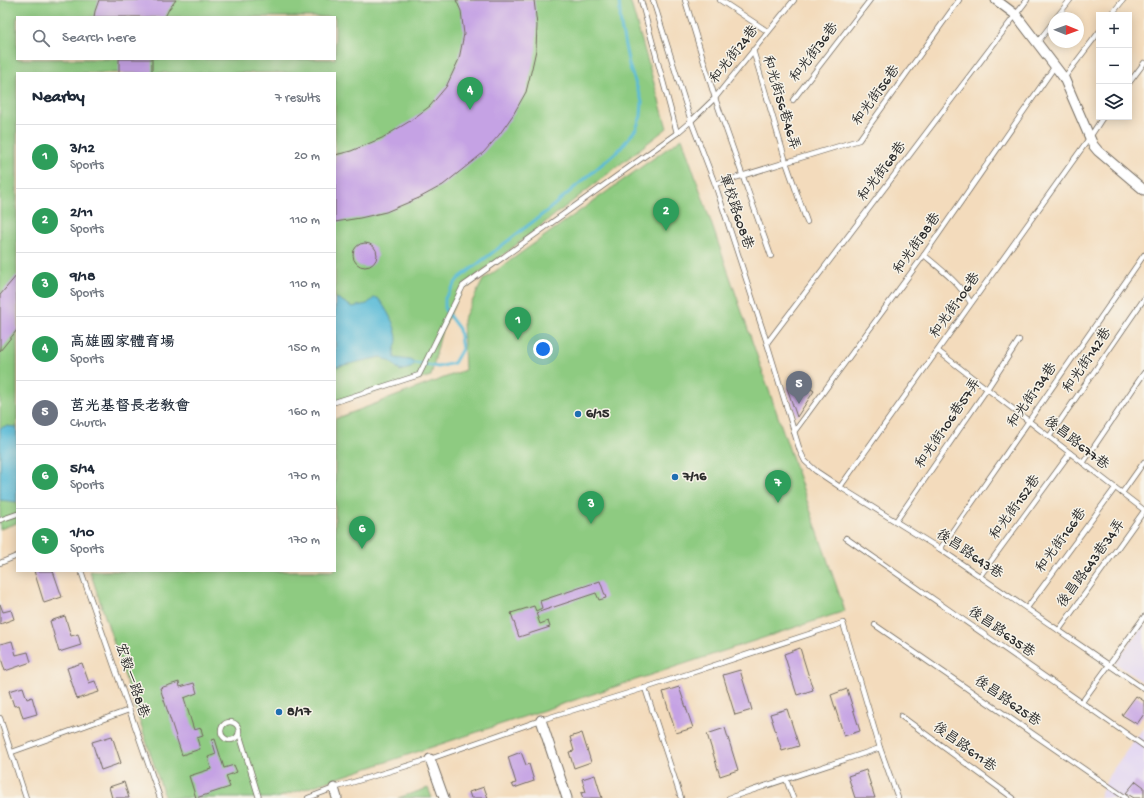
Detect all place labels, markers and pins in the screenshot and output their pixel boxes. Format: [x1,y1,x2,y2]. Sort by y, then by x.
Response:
pin: 4 [457,77,483,110]
pin: 2 [653,198,679,231]
pin: 1 [505,307,531,340]
pin: 5 [786,371,812,404]
place label: 6/15 [586,406,610,423]
marker: 6/15 [573,409,583,419]
place label: 7/16 [682,469,707,486]
pin: 7 [765,470,791,503]
marker: 7/16 [670,472,680,482]
pin: 3 [578,491,604,524]
pin: 6 [349,516,375,549]
place label: 8/17 [287,704,312,721]
marker: 8/17 [274,707,284,717]

